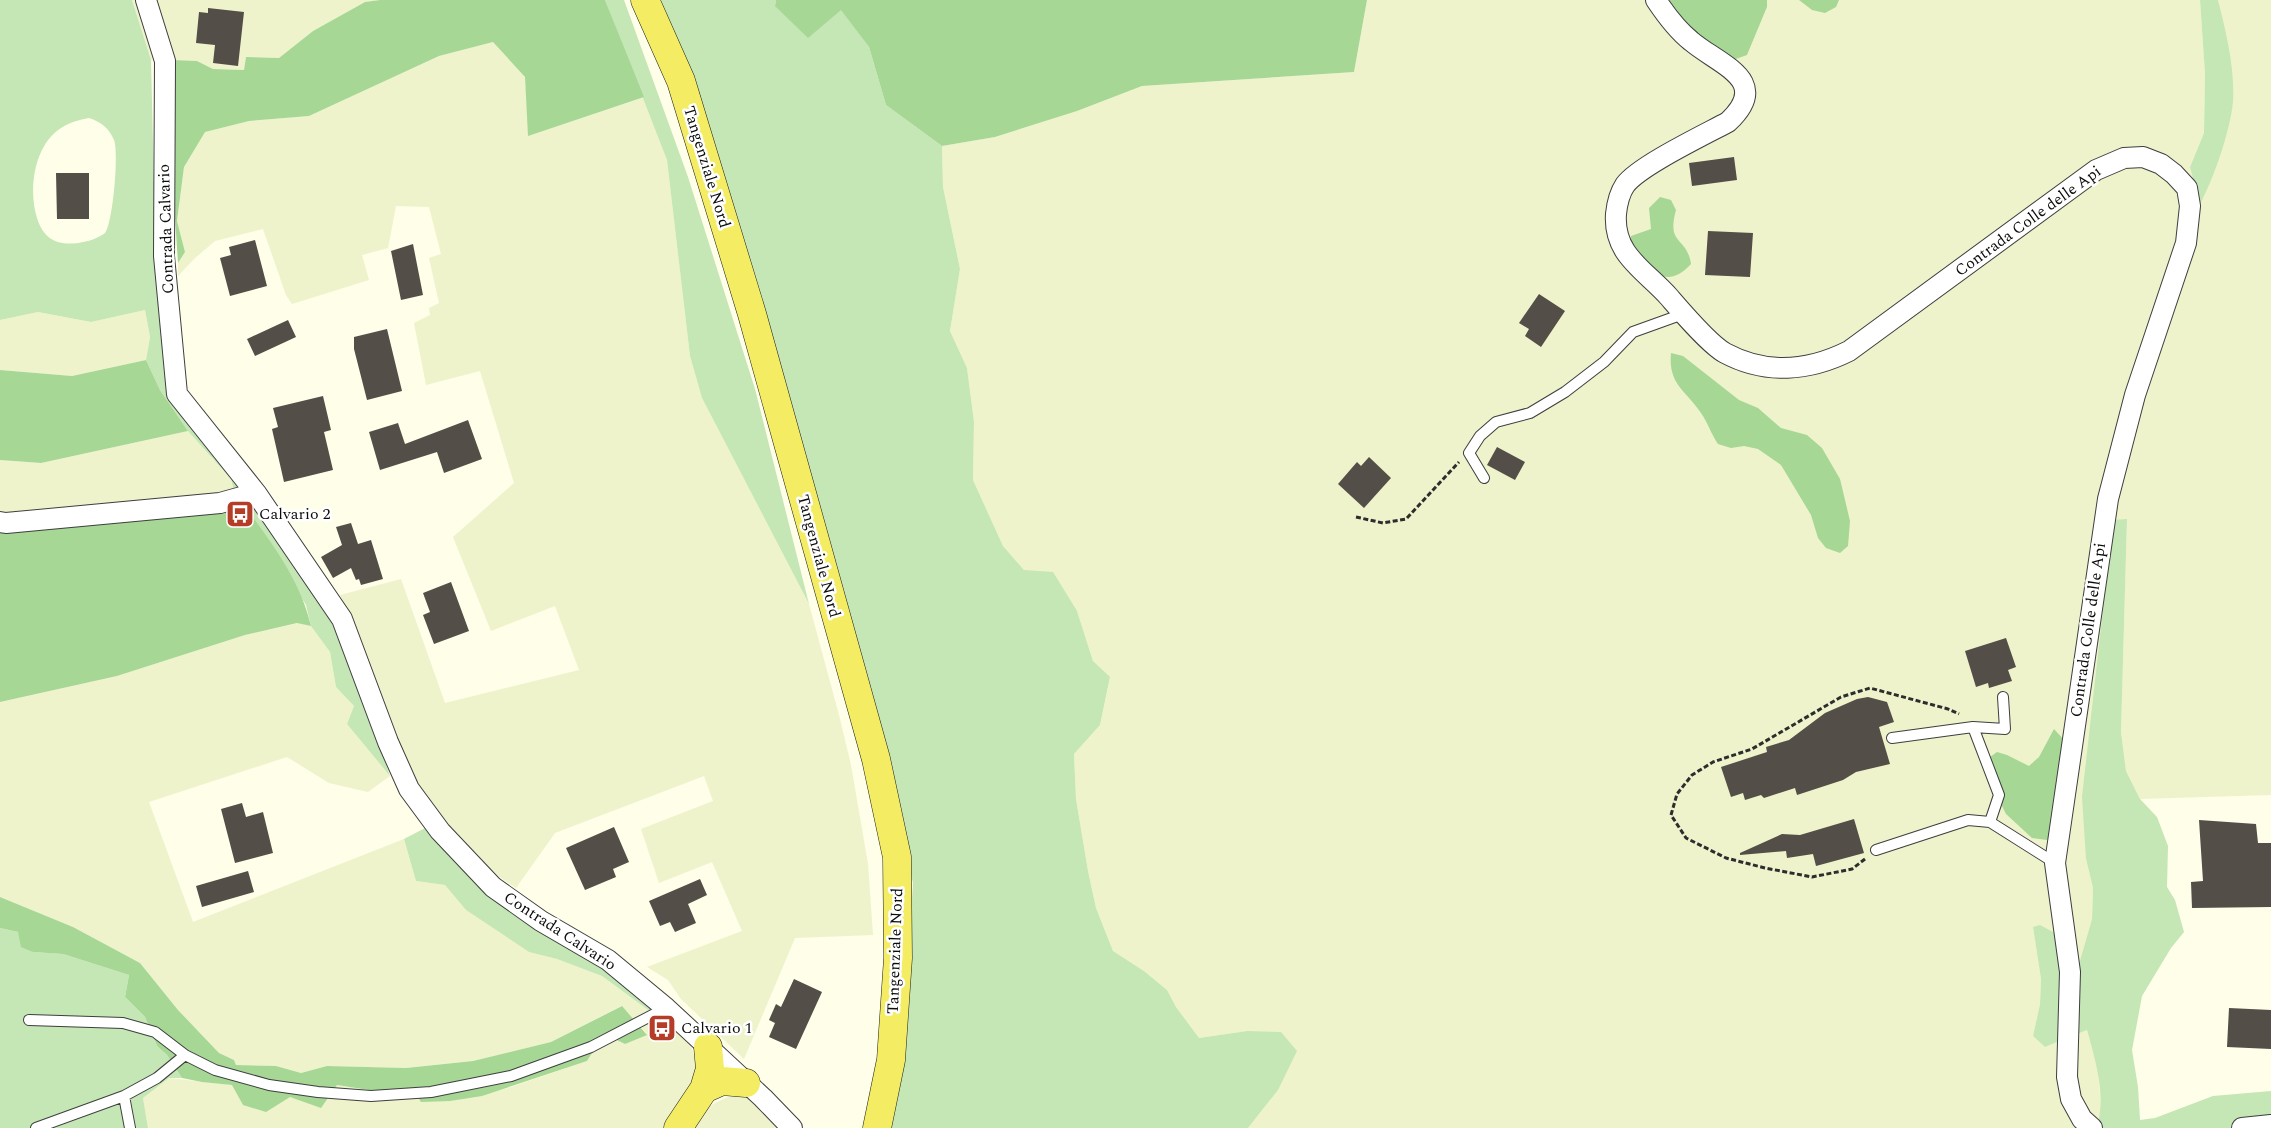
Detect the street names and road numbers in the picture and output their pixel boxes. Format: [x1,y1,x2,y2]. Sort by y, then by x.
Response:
street label: Tangenziale Nord [677,103,737,231]
street label: Contrada Colle delle Api [1950,160,2106,282]
street label: Contrada Calvario [152,164,180,294]
street label: Tangenziale Nord [791,492,847,620]
street label: Contrada Colle delle Api [2064,541,2112,719]
street label: Contrada Calvario [499,886,621,976]
street label: Tangenziale Nord [881,887,909,1015]

